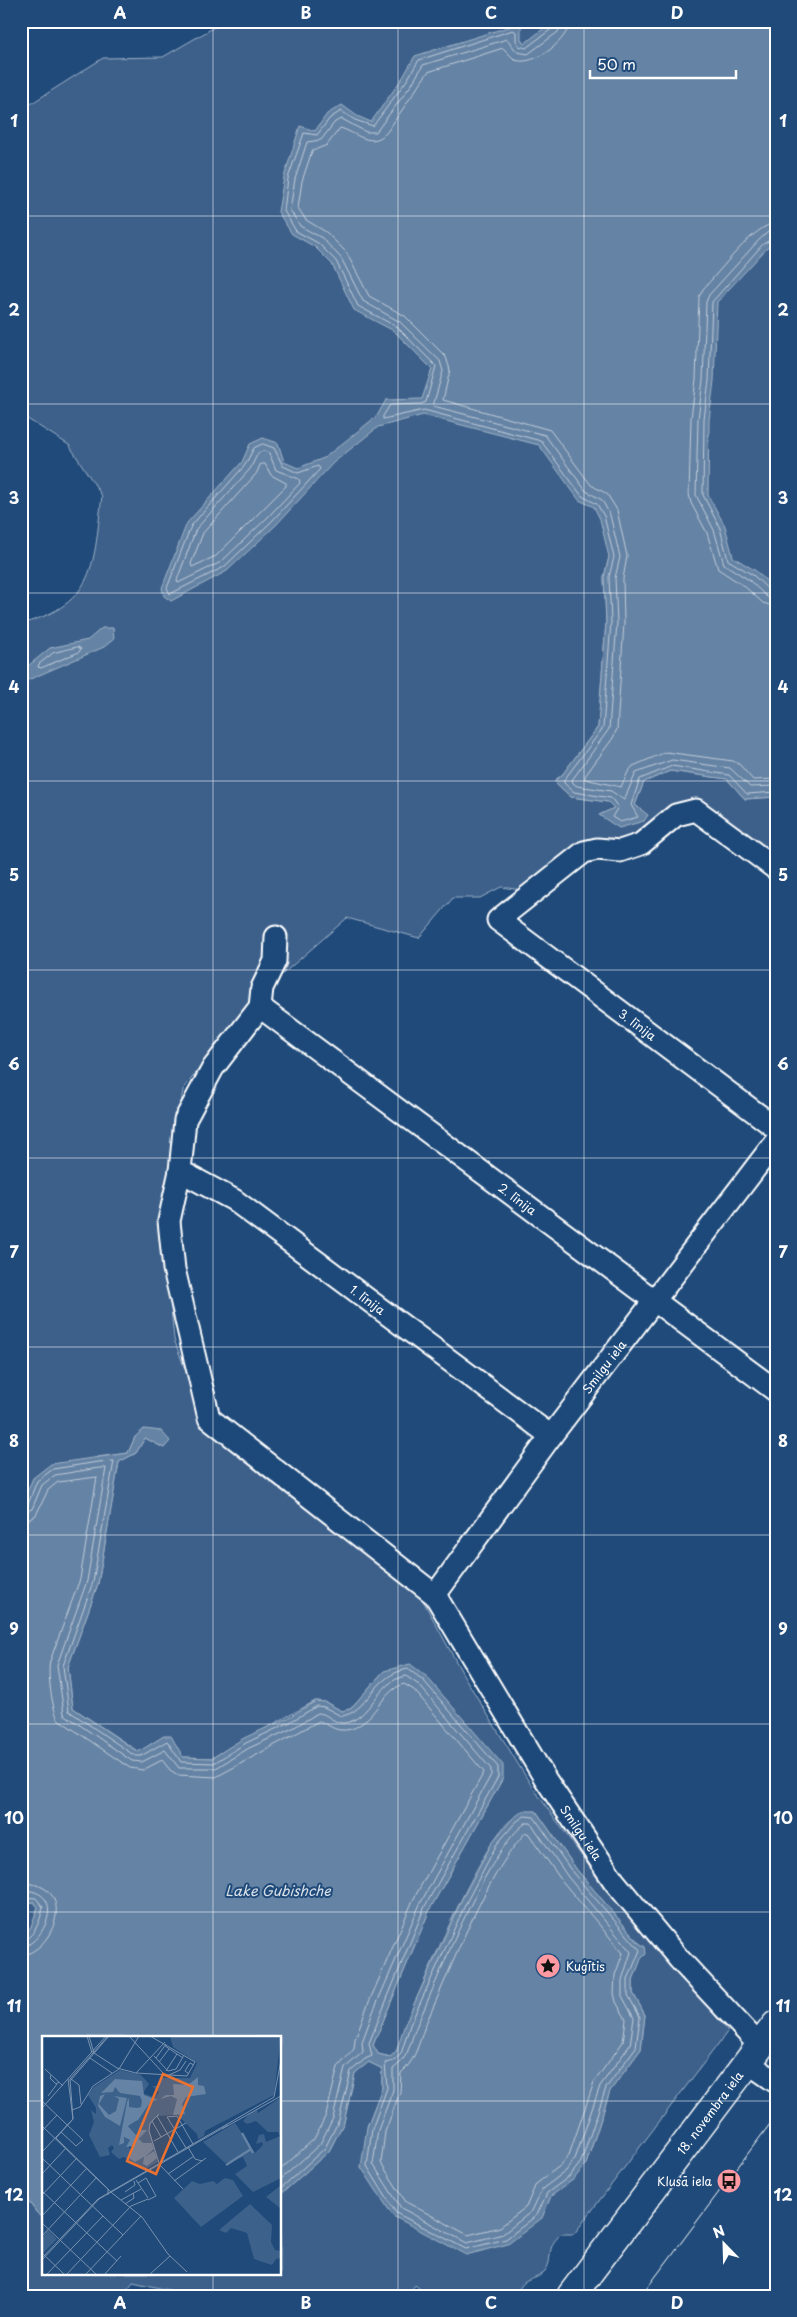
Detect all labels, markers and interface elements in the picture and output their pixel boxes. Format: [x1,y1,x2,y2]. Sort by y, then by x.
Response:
text: A [114,0,127,24]
text: B [301,0,312,24]
text: C [485,0,497,24]
text: D [671,0,683,24]
scale bar [590,48,736,80]
text: 50 m [597,52,636,75]
text: 1 [10,108,18,132]
text: 1 [779,108,787,132]
text: 2 [8,297,20,321]
text: 2 [777,297,789,321]
text: 3 [9,485,19,509]
text: 3 [778,485,788,509]
text: 4 [9,674,20,698]
text: 4 [778,674,789,698]
text: 5 [9,862,19,886]
text: 5 [778,862,788,886]
street label: 3. līnija [615,1004,661,1045]
text: 6 [8,1051,20,1075]
text: 6 [777,1051,789,1075]
street label: 2. līnija [495,1178,541,1219]
text: 7 [9,1239,19,1263]
text: 7 [778,1239,788,1263]
street label: 1. līnija [346,1280,390,1319]
street label: Smilgu iela [578,1336,630,1397]
text: 8 [9,1428,19,1452]
text: 8 [778,1428,788,1452]
text: 9 [9,1616,19,1640]
text: 9 [778,1616,788,1640]
street label: Smilgu iela [556,1801,607,1864]
text: 10 [4,1805,24,1829]
text: 10 [773,1805,793,1829]
water label: Lake Gubishche [225,1880,332,1901]
place icon: Kuģītis [535,1953,561,1979]
place label: Kuģītis [566,1957,605,1975]
text: 11 [7,1993,21,2017]
text: 11 [776,1993,790,2017]
inset map [42,2036,281,2274]
street label: 18. novembra iela [672,2067,748,2158]
bus stop icon: Klusā iela [716,2168,742,2194]
place label: Klusā iela [657,2172,713,2190]
text: 12 [5,2182,23,2206]
text: 12 [774,2182,792,2206]
north arrow [700,2220,750,2270]
text: N [710,2220,728,2243]
text: A [114,2290,127,2314]
text: B [301,2290,312,2314]
text: C [485,2290,497,2314]
text: D [671,2290,683,2314]

